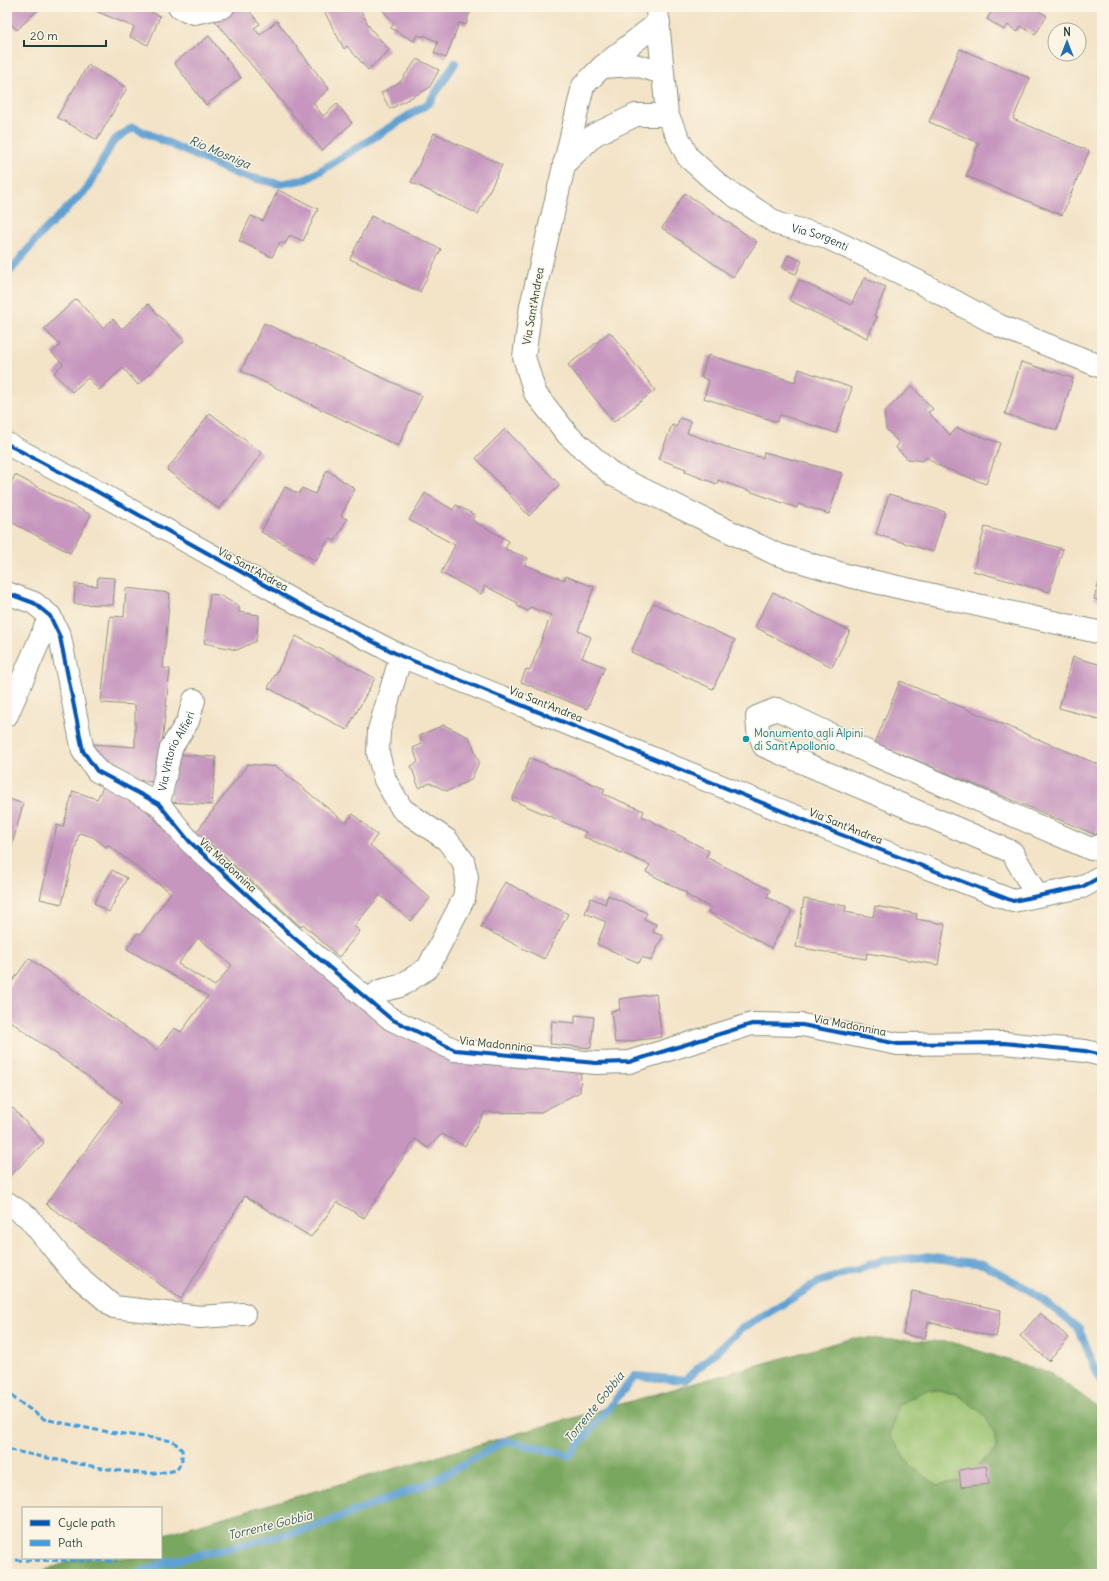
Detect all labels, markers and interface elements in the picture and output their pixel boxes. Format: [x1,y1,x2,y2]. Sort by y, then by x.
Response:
scale bar [24,22,106,48]
north arrow [1047,22,1087,62]
text: N [1063,25,1071,39]
text: 20 m [30,28,58,43]
water label: Rio Mosniga [187,132,254,172]
street label: Via Sorgenti [790,221,851,254]
street label: Via Sant'Andrea [519,266,547,346]
street label: Via Sant'Andrea [215,544,291,594]
street label: Via Sant'Andrea [507,683,585,725]
street label: Via Vittorio Alfieri [155,710,197,793]
place label: Monumento agli Alpini di Sant'Apollonio [754,726,863,753]
marker: Monumento agli Alpini di Sant'Apollonio [741,734,751,744]
street label: Via Sant'Andrea [807,805,885,847]
street label: Via Madonnina [196,835,260,895]
street label: Via Madonnina [812,1011,888,1039]
street label: Via Madonnina [459,1033,533,1055]
water label: Torrente Gobbia [561,1368,628,1445]
legend [22,1507,162,1559]
water label: Torrente Gobbia [226,1507,315,1543]
text: Cycle path [58,1515,115,1530]
text: Path [58,1535,83,1550]

